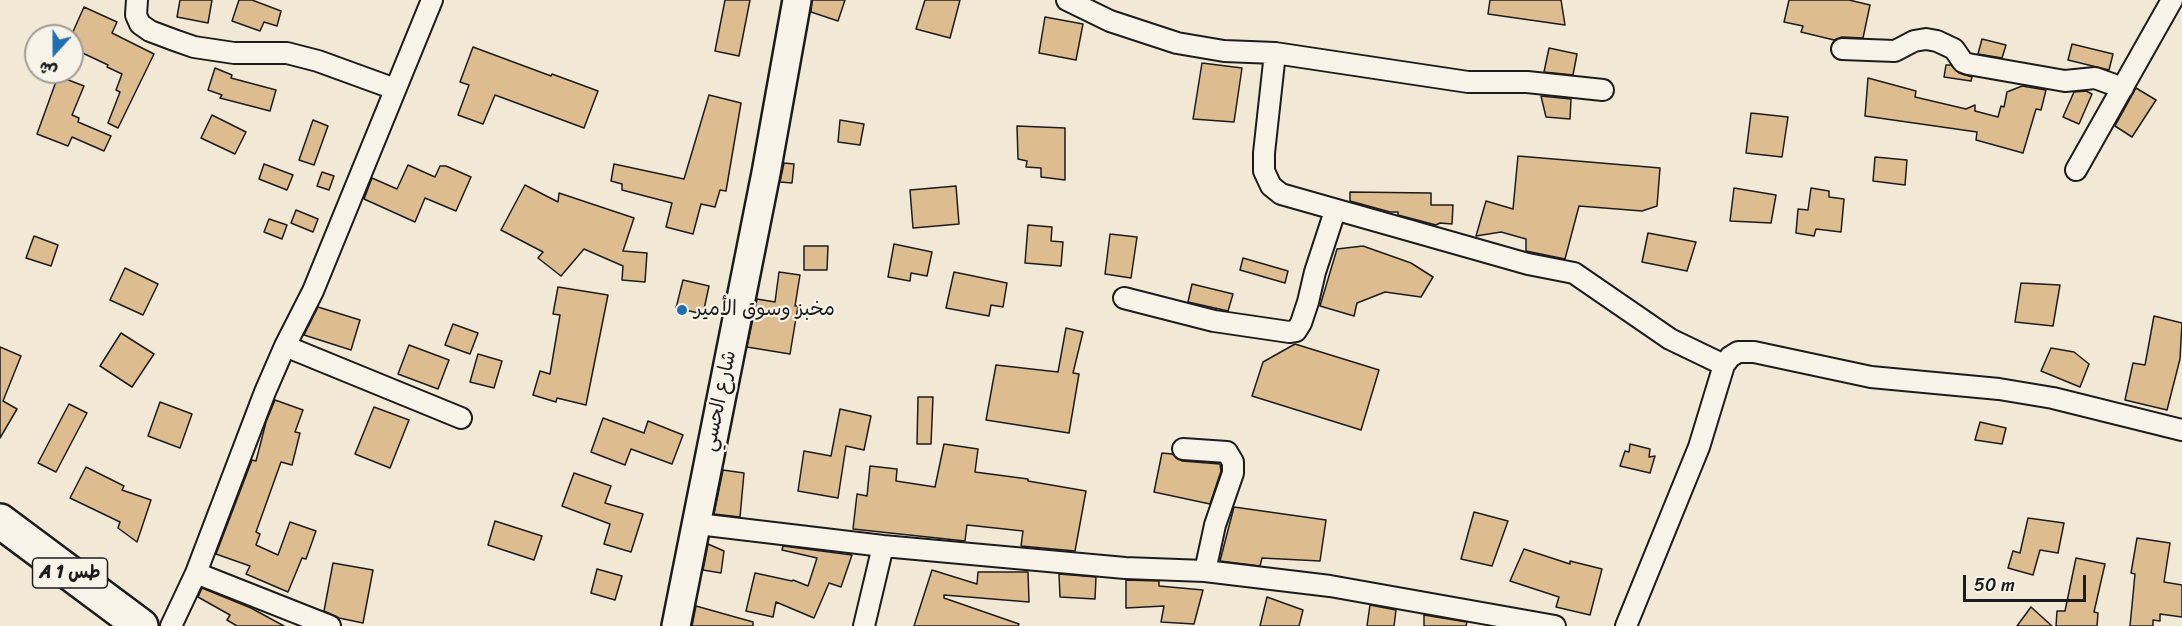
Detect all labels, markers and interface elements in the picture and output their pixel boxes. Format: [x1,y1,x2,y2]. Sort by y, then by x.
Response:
north arrow [24,24,84,84]
text: ش [35,53,62,86]
place label: مخبز وسوق الأمير [694,298,835,322]
marker: مخبز وسوق الأمير [675,303,689,317]
street label: شارع الحسي [698,348,742,454]
road number: A 1 طس [32,558,107,588]
scale bar [1966,563,2089,601]
text: 50 m [1974,569,2015,601]

